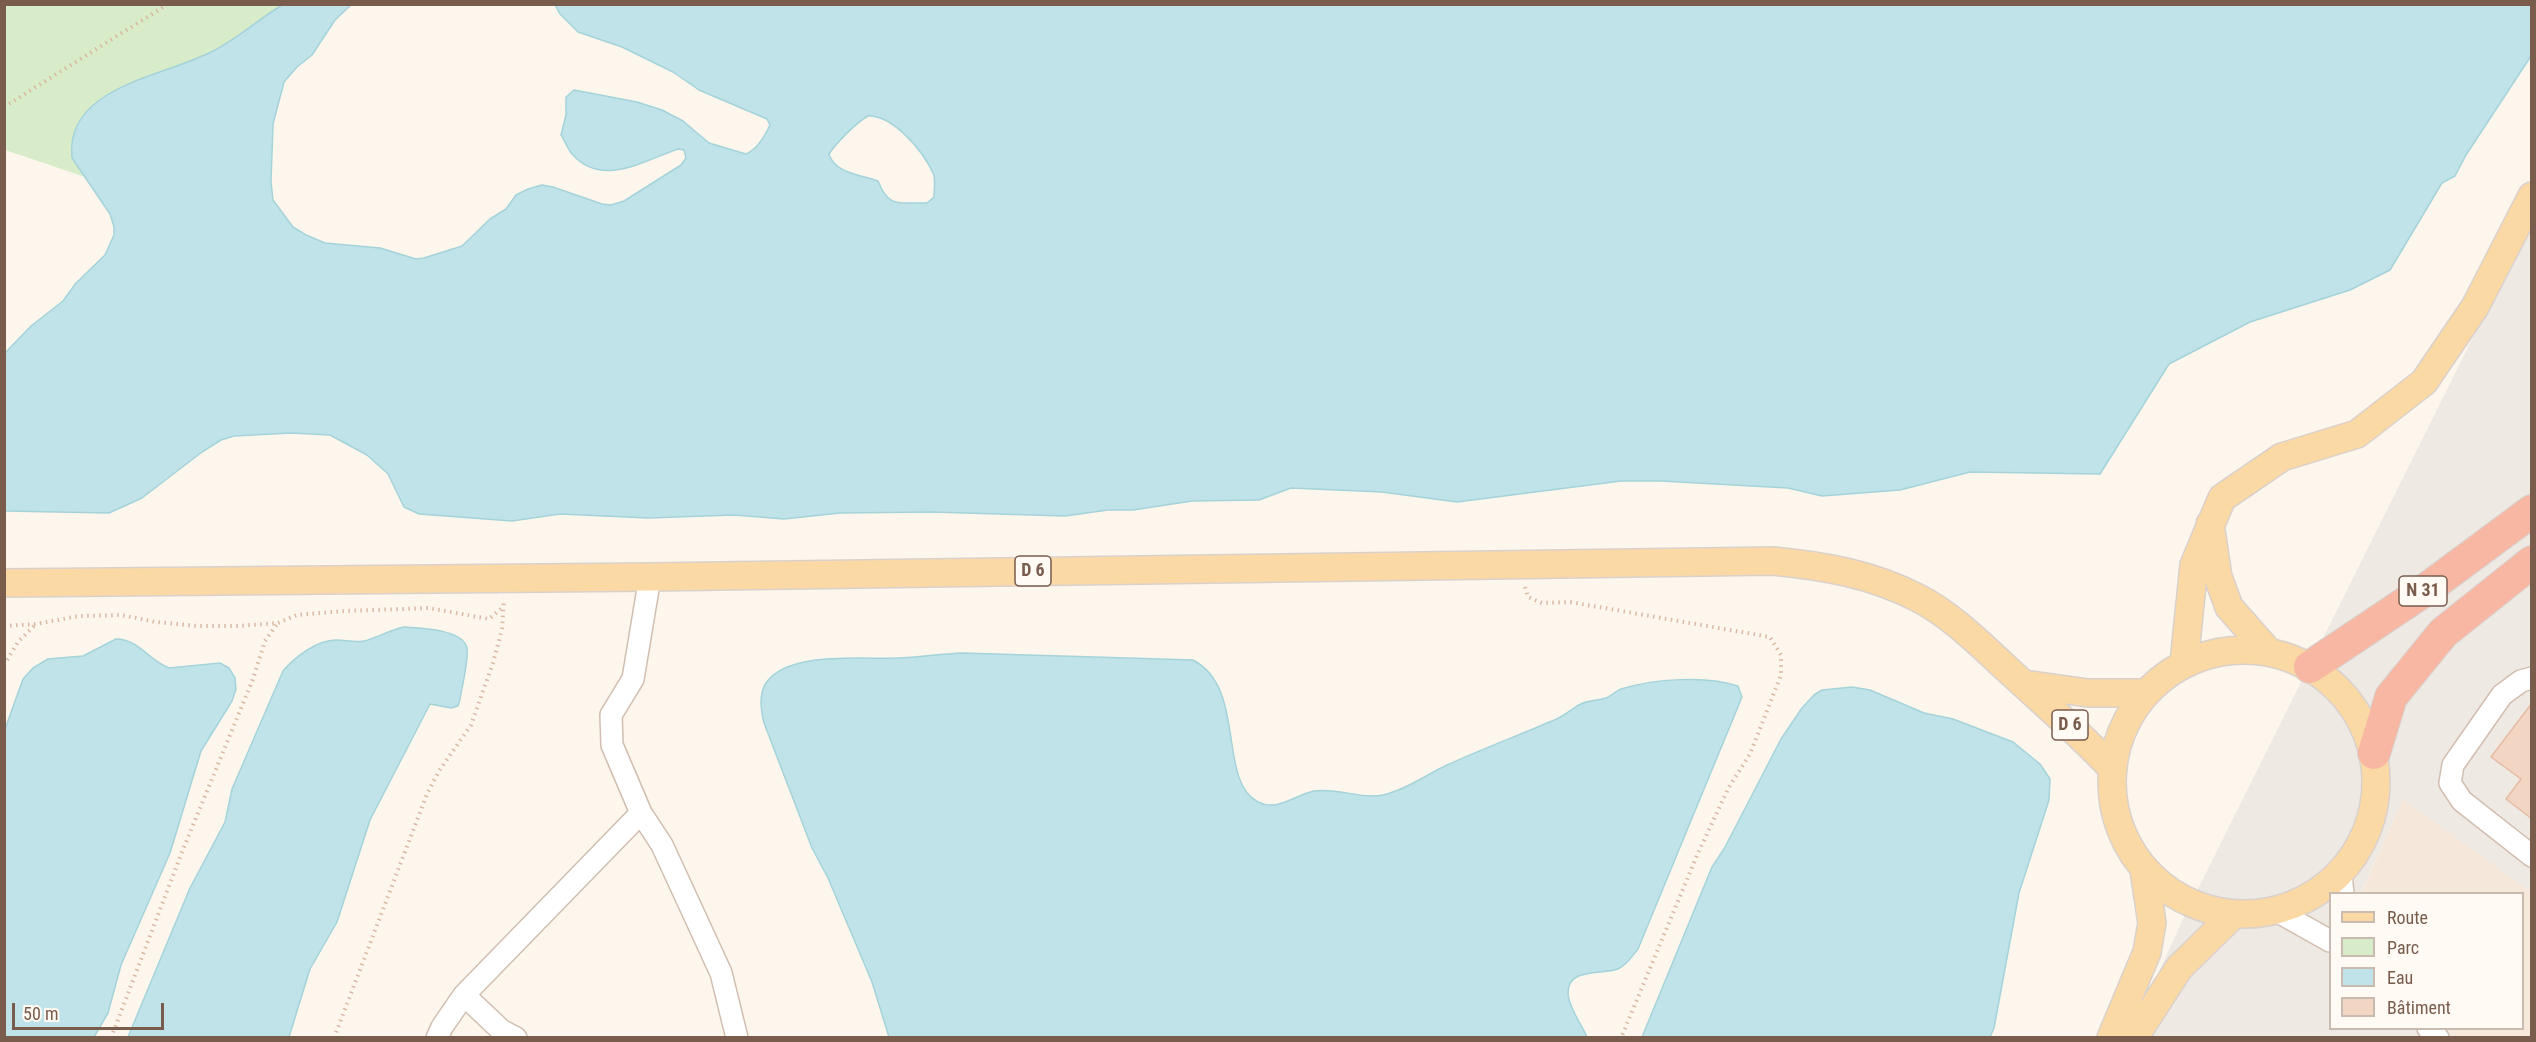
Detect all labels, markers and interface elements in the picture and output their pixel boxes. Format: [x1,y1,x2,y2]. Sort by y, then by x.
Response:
road number: D 6 [1015,556,1051,586]
road number: N 31 [2399,576,2447,606]
road number: D 6 [2052,710,2088,740]
legend [2329,892,2524,1030]
text: Route [2387,907,2428,928]
text: Parc [2387,937,2419,958]
text: Eau [2387,967,2413,988]
scale bar [15,991,166,1029]
text: Bâtiment [2387,997,2451,1018]
text: 50 m [23,1003,58,1024]

